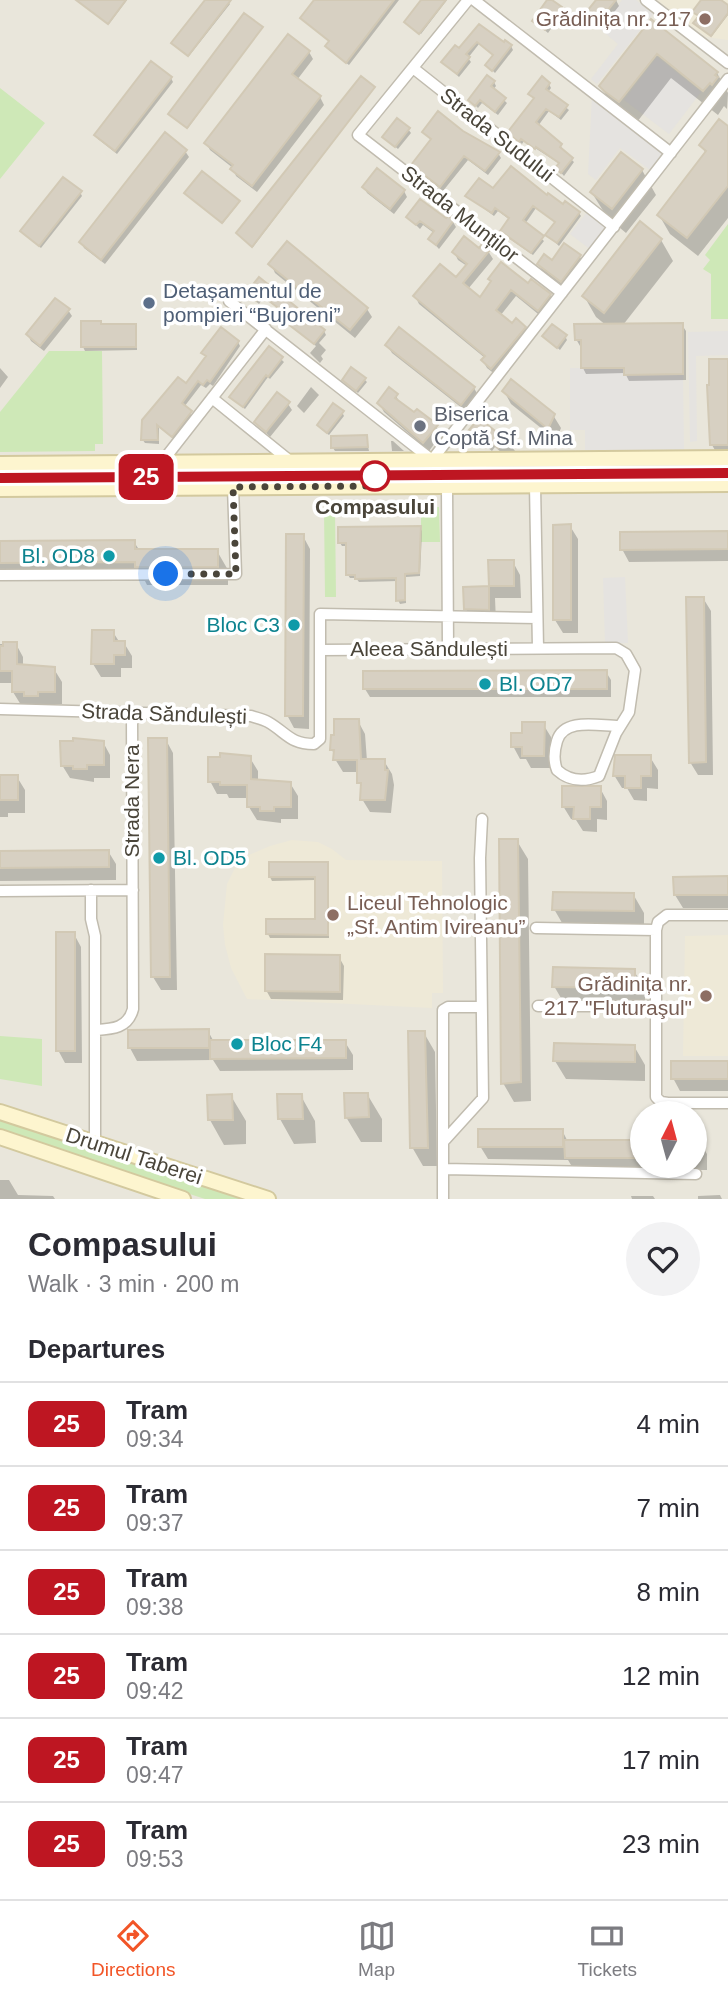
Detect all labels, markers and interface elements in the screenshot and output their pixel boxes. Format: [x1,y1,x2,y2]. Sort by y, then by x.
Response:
place label: Grădinița nr. 217 [536,7,691,30]
marker: Grădinița nr. 217 [697,11,713,27]
street label: Strada Sudului [436,83,559,186]
street label: Strada Munților [397,161,523,267]
place label: Detașamentul de pompieri “Bujoreni” [163,279,340,326]
marker: Detașamentul de pompieri “Bujoreni” [141,295,157,311]
place label: Biserica Coptă Sf. Mina [434,402,573,449]
marker: Biserica Coptă Sf. Mina [412,418,428,434]
line badge: 25 [114,454,178,500]
marker: Compasului [360,461,390,491]
text: 25 [133,463,159,490]
place label: Compasului [315,495,435,518]
place label: Bl. OD8 [21,544,95,567]
marker: Bl. OD8 [101,548,117,564]
your location [148,556,183,591]
place label: Bloc C3 [206,613,280,636]
marker: Bloc C3 [286,617,302,633]
street label: Aleea Săndulești [350,637,508,660]
place label: Bl. OD7 [499,672,573,695]
marker: Bl. OD7 [477,676,493,692]
street label: Strada Săndulești [81,699,247,728]
street label: Strada Nera [120,744,143,858]
place label: Bl. OD5 [173,846,247,869]
marker: Bl. OD5 [151,850,167,866]
place label: Liceul Tehnologic „Sf. Antim Ivireanu” [347,891,526,938]
marker: Liceul Tehnologic „Sf. Antim Ivireanu” [325,907,341,923]
place label: Grădinița nr. 217 "Fluturaşul" [544,972,692,1019]
marker: Grădinița nr. 217 "Fluturaşul" [698,988,714,1004]
place label: Bloc F4 [251,1032,323,1055]
marker: Bloc F4 [229,1036,245,1052]
north arrow [630,1101,707,1178]
map controls [630,1101,707,1178]
street label: Drumul Taberei [63,1123,205,1188]
button: heart [626,1222,700,1296]
text: Compasului [28,1226,217,1263]
text: Walk · 3 min · 200 m [28,1271,239,1297]
text: Departures [28,1334,165,1364]
text: Tram [126,1395,188,1425]
text: 4 min [636,1409,700,1439]
text: 25 [53,1410,80,1437]
text: 09:34 [126,1426,184,1452]
text: Tram [126,1479,188,1509]
text: 7 min [636,1493,700,1523]
text: 25 [53,1494,80,1521]
text: 09:37 [126,1510,184,1536]
text: Tram [126,1563,188,1593]
text: 8 min [636,1577,700,1607]
text: 25 [53,1578,80,1605]
text: 09:38 [126,1594,184,1620]
text: Tram [126,1647,188,1677]
text: 12 min [622,1661,700,1691]
text: 25 [53,1662,80,1689]
text: 09:42 [126,1678,184,1704]
text: Tram [126,1731,188,1761]
text: 17 min [622,1745,700,1775]
text: 25 [53,1746,80,1773]
text: 09:47 [126,1762,184,1788]
text: Tram [126,1815,188,1845]
text: 23 min [622,1829,700,1859]
text: 25 [53,1830,80,1857]
text: 09:53 [126,1846,184,1872]
tab: Directions [91,1917,175,1981]
tab: Map [358,1917,396,1981]
tab: Tickets [578,1917,637,1981]

